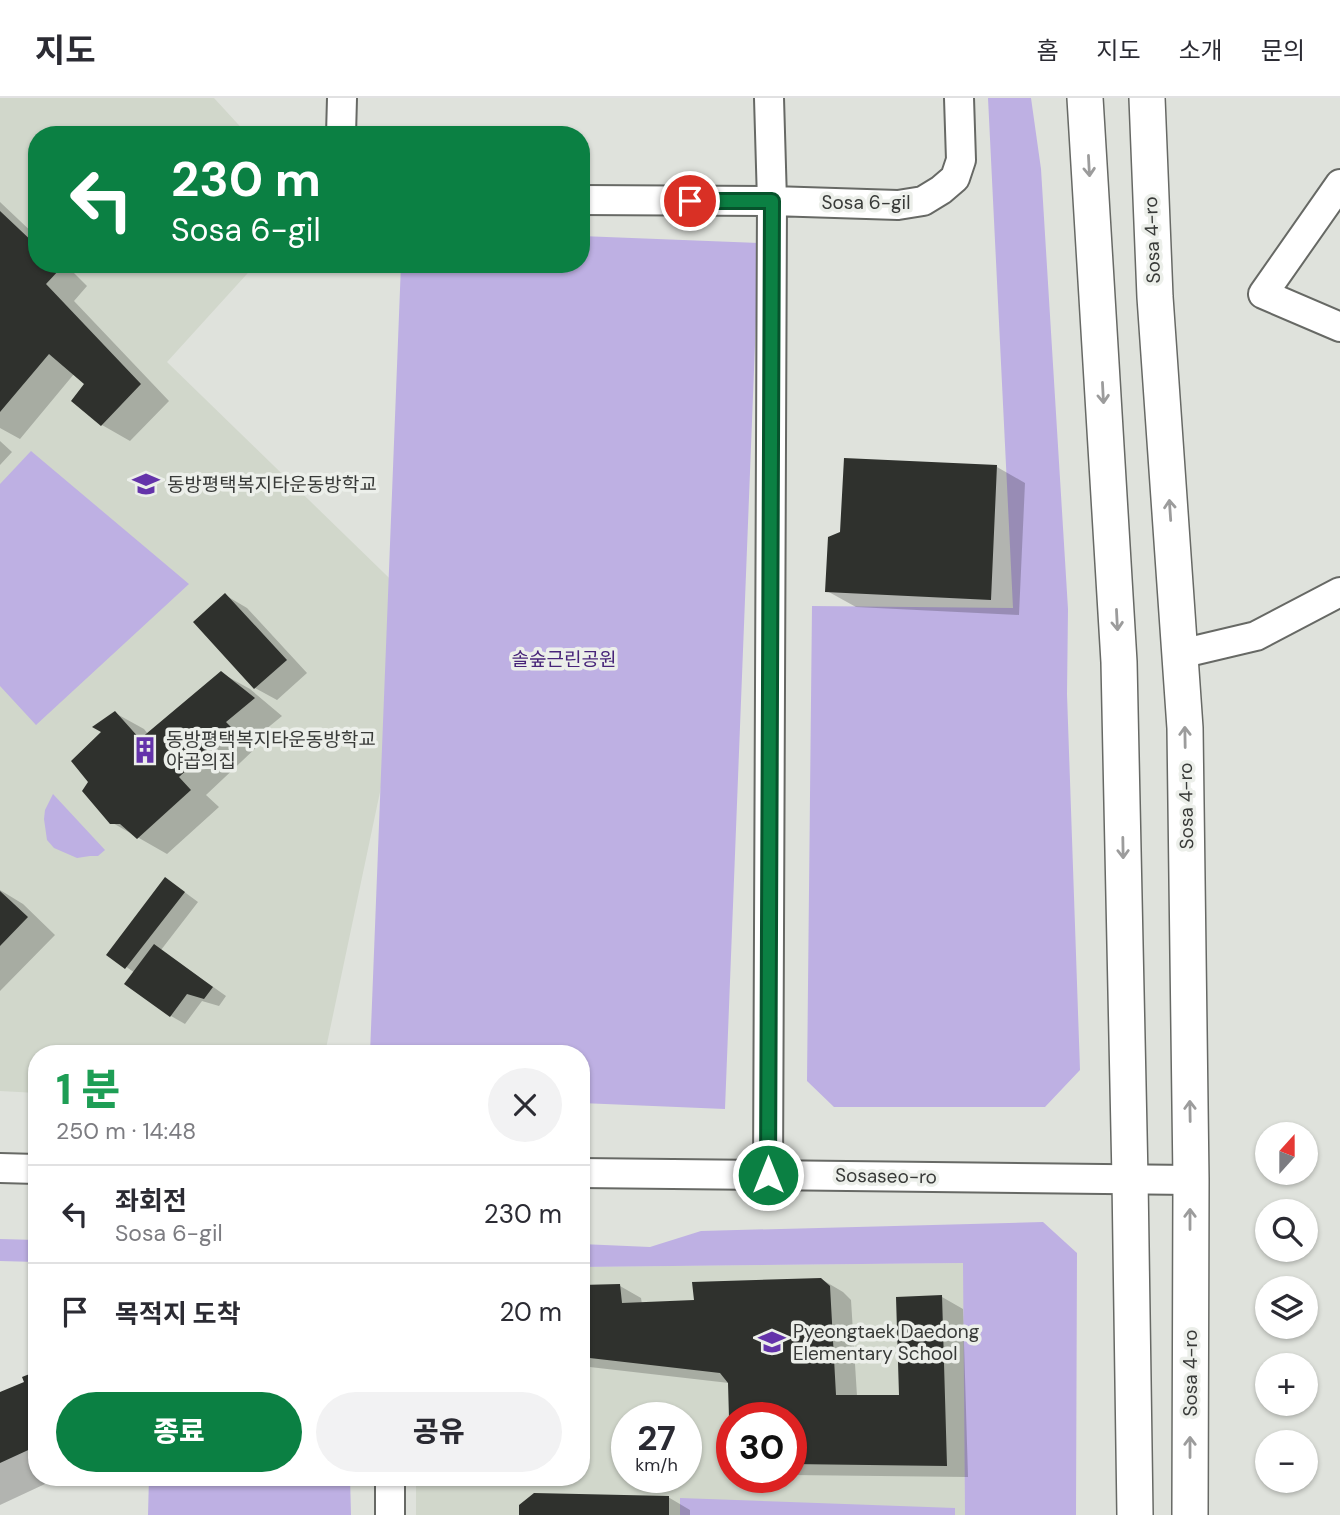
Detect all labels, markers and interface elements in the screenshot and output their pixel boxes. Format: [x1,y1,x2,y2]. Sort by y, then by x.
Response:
text: 지도 [35,29,96,72]
text: 홈 [1036,35,1058,66]
text: 지도 [1096,35,1141,66]
text: 소개 [1179,35,1223,66]
text: 문의 [1261,35,1305,66]
text: 230 m [171,147,321,211]
icon: left [56,154,147,245]
one-way arrow [1083,154,1096,177]
pin [660,171,720,231]
icon: arrive [671,182,709,220]
street label: Sosa 6-gil [822,190,910,215]
street label: Sosa 4-ro [1138,196,1166,284]
text: Sosa 6-gil [171,209,321,251]
one-way arrow [1097,381,1110,404]
school or university icon: 동방평택복지타운동방학교 [131,469,161,499]
place label: 동방평택복지타운동방학교 [167,472,377,497]
one-way arrow [1163,499,1176,522]
one-way arrow [1110,609,1123,632]
park label: 솔숲근린공원 [512,647,616,672]
one-way arrow [1178,726,1192,749]
place label: 동방평택복지타운동방학교 야곱의집 [166,727,376,774]
building icon: 동방평택복지타운동방학교 야곱의집 [130,735,160,765]
street label: Sosa 4-ro [1173,762,1199,850]
one-way arrow [1116,836,1130,859]
text: 1 분 [56,1062,120,1117]
button: close [488,1068,562,1142]
one-way arrow [1183,1100,1197,1123]
text: 250 m · 14:48 [56,1116,196,1146]
north arrow [1255,1122,1318,1185]
map controls [1255,1122,1318,1493]
position arrow [731,1138,805,1212]
street label: Sosaseo-ro [835,1163,937,1189]
text: 좌회전 [115,1184,187,1218]
icon: left [56,1195,94,1233]
text: 230 m [484,1197,562,1231]
button: search [1255,1199,1318,1262]
one-way arrow [1183,1208,1197,1231]
text: Sosa 6-gil [115,1218,223,1248]
button: layers [1255,1276,1318,1339]
icon: arrive [56,1293,94,1331]
text: 20 m [499,1295,562,1329]
text: 목적지 도착 [115,1297,241,1331]
place label: Pyeongtaek Daedong Elementary School [793,1319,980,1366]
school or university icon: Pyeongtaek Daedong Elementary School [757,1327,787,1357]
street label: Sosa 4-ro [1178,1330,1203,1416]
button: + [1255,1353,1318,1416]
button: 종료 [56,1392,302,1472]
button: 공유 [316,1392,562,1472]
speed limit sign: 30 [716,1402,807,1493]
text: 27 [637,1415,676,1461]
button: − [1255,1430,1318,1493]
one-way arrow [1183,1436,1197,1459]
text: km/h [635,1453,678,1477]

